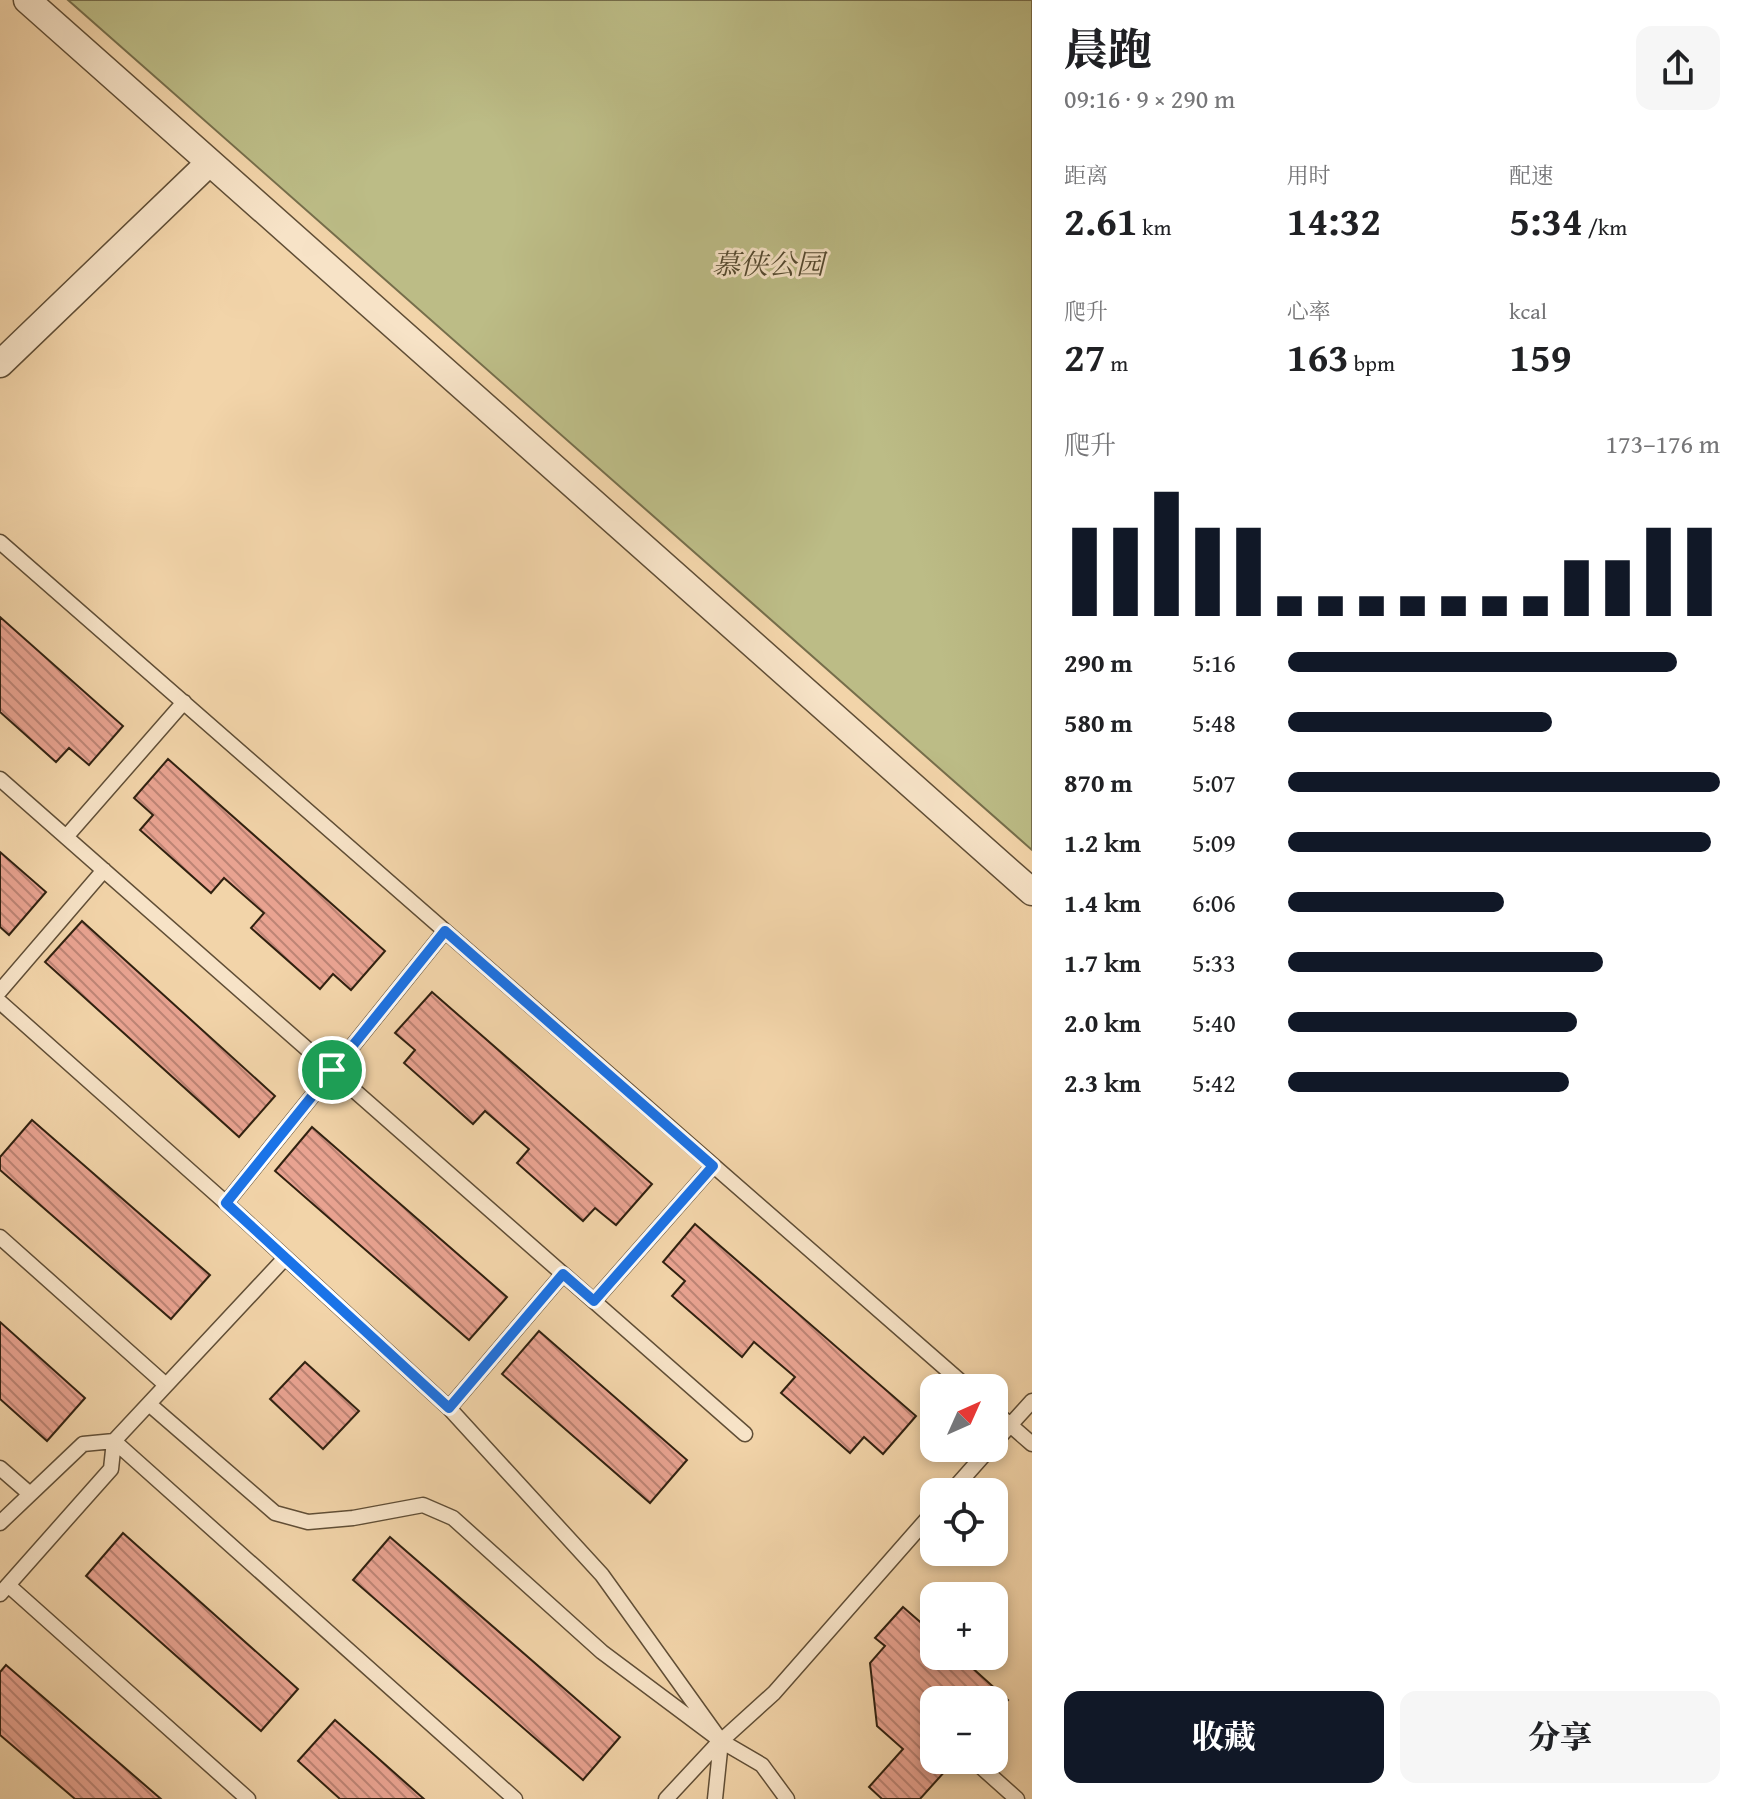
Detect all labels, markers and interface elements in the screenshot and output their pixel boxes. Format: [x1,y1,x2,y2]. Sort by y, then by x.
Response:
text: 晨跑 [1064,17,1152,81]
button: share [1636,26,1720,110]
text: 09:16 · 9 × 290 m [1064,79,1235,118]
text: 距离 [1064,159,1108,191]
text: 用时 [1287,159,1331,191]
text: 配速 [1509,159,1553,191]
text: 2.61 [1064,191,1137,250]
text: 14:32 [1287,191,1381,250]
text: 5:34 [1509,191,1583,250]
text: km [1137,211,1171,243]
text: /km [1583,211,1627,243]
park label: 慕侠公园 [712,243,828,284]
text: 爬升 [1064,295,1108,327]
text: 心率 [1287,295,1331,327]
text: kcal [1509,295,1547,327]
text: 27 [1064,327,1105,386]
text: 163 [1287,327,1349,386]
text: 159 [1509,327,1572,386]
text: m [1105,347,1128,379]
text: bpm [1349,347,1395,379]
text: 173–176 m [1606,424,1720,463]
text: 爬升 [1064,425,1116,464]
text: 290 m [1064,643,1132,682]
text: 5:16 [1192,643,1236,682]
text: 580 m [1064,703,1132,742]
text: 5:48 [1192,703,1236,742]
text: 870 m [1064,763,1132,802]
text: 5:07 [1192,763,1236,802]
text: 1.2 km [1064,823,1141,862]
text: 5:09 [1192,823,1236,862]
text: 1.4 km [1064,883,1141,922]
text: 6:06 [1192,883,1236,922]
text: 1.7 km [1064,943,1141,982]
text: 5:33 [1192,943,1236,982]
text: 2.0 km [1064,1003,1141,1042]
text: 5:40 [1192,1003,1236,1042]
pin [298,1036,366,1104]
icon: arrive [310,1048,354,1092]
text: 2.3 km [1064,1063,1141,1102]
text: 5:42 [1192,1063,1236,1102]
north arrow [920,1374,1008,1462]
map controls [920,1374,1008,1774]
button: locate [920,1478,1008,1566]
button: + [920,1582,1008,1670]
button: − [920,1686,1008,1774]
button: 收藏 [1064,1691,1384,1783]
button: 分享 [1400,1691,1720,1783]

